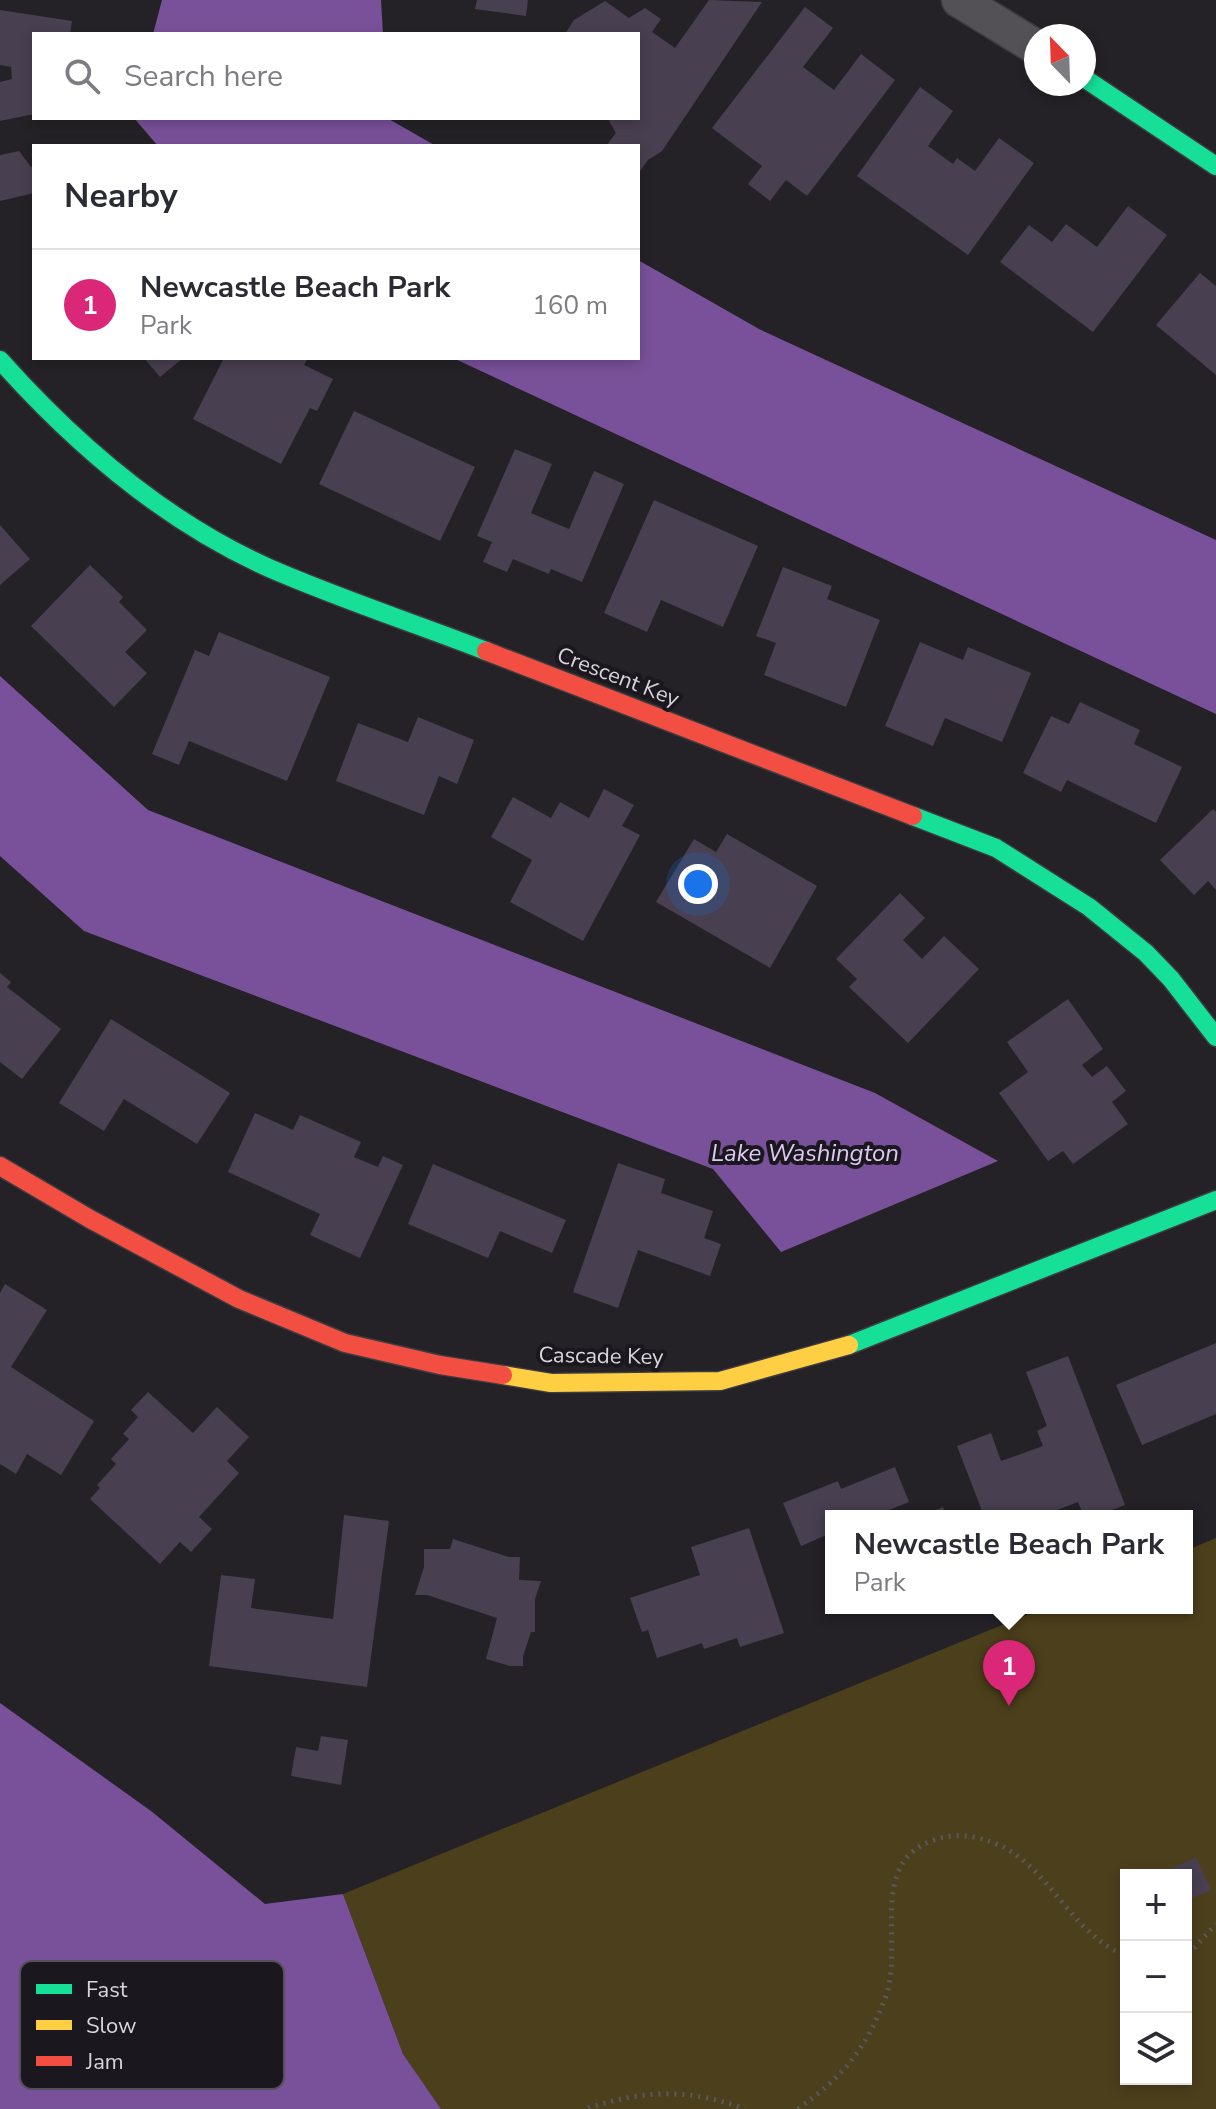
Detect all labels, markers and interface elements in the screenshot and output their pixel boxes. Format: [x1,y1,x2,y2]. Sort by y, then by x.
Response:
north arrow [1024,24,1096,96]
search box [32,32,640,120]
icon: search [60,54,104,98]
text: Search here [124,56,283,97]
text: Nearby [64,173,178,219]
text: Newcastle Beach Park [140,267,450,308]
text: 1 [82,288,98,323]
text: 160 m [532,288,608,323]
text: Park [140,308,192,343]
street label: Crescent Key [553,640,684,714]
your location [678,864,718,904]
water label: Lake Washington [711,1137,899,1169]
street label: Cascade Key [538,1340,664,1372]
popup [825,1510,1193,1614]
text: Newcastle Beach Park [854,1524,1164,1565]
text: Park [854,1565,906,1600]
pin: 1 [983,1640,1035,1706]
map controls [1120,1869,1192,2085]
button: + [1120,1869,1192,1941]
button: − [1120,1941,1192,2013]
legend [20,1961,284,2089]
text: Fast [86,1975,128,2005]
text: Slow [86,2011,137,2041]
button: layers [1120,2013,1192,2085]
text: Jam [85,2047,124,2077]

